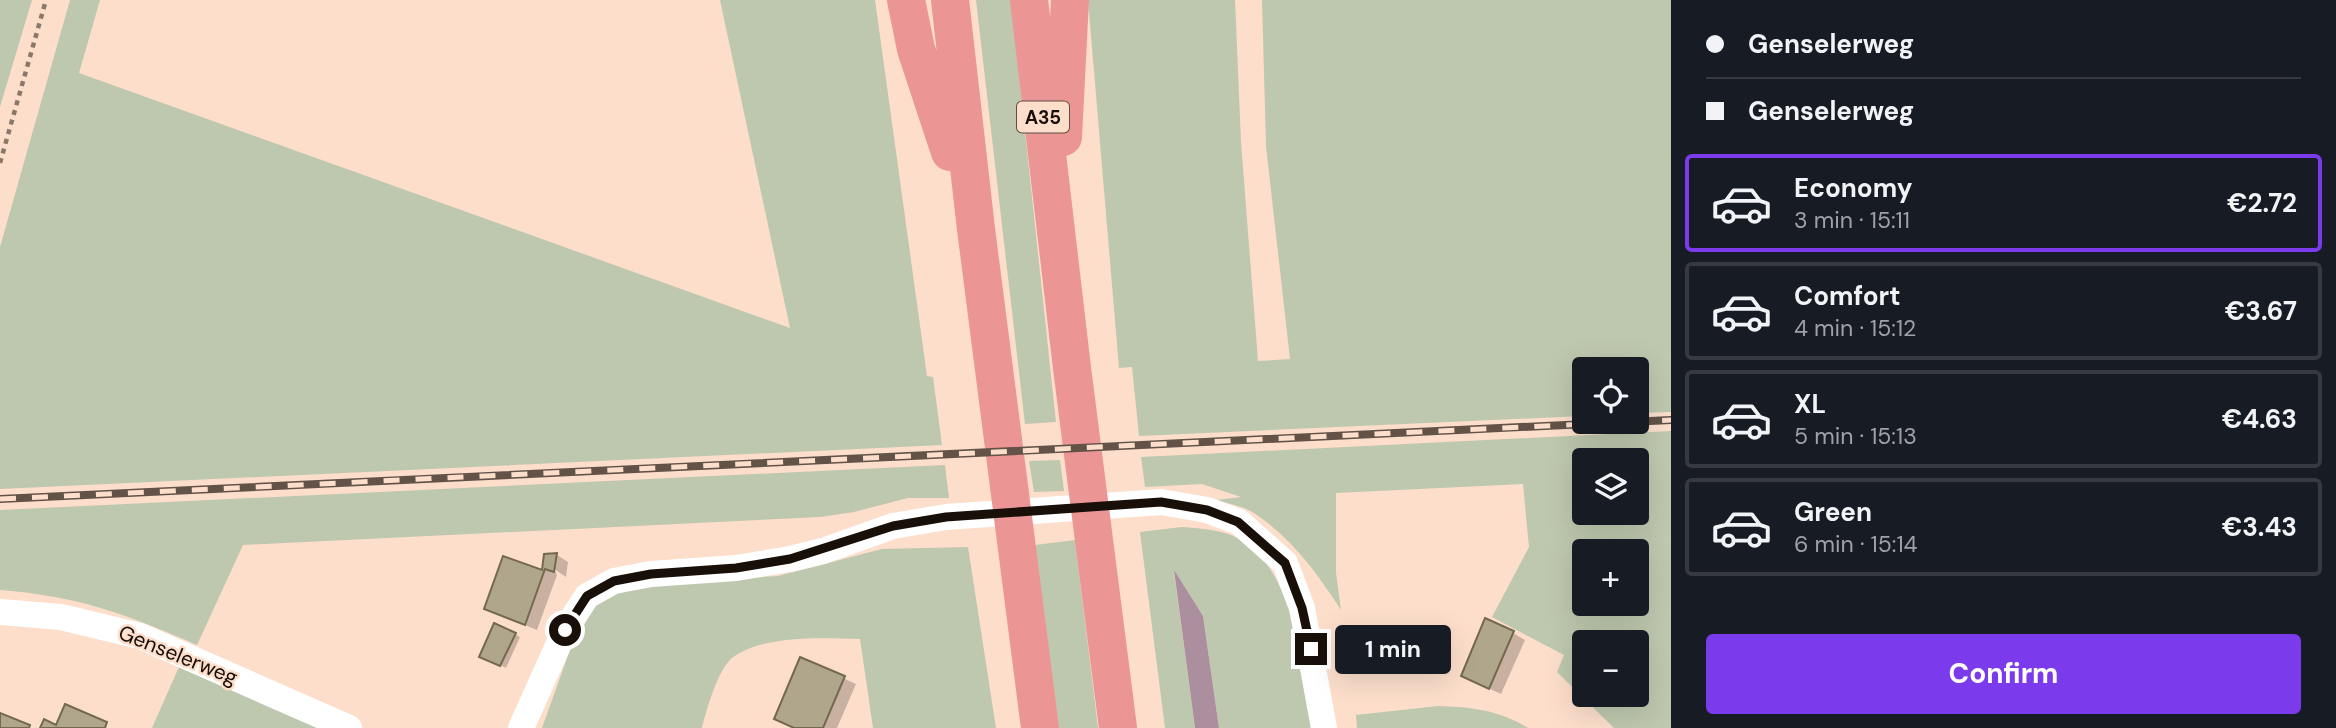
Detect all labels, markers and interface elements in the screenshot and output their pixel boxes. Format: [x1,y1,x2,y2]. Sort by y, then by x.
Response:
text: Genselerweg [1748,27,1914,61]
text: Genselerweg [1748,94,1914,128]
road number: A35 [1017,102,1069,132]
text: Economy [1794,171,1912,205]
icon: car [1710,172,1773,235]
text: €2.72 [2227,186,2297,220]
text: 3 min · 15:11 [1794,205,1910,235]
text: Comfort [1794,279,1900,313]
icon: car [1710,280,1773,343]
text: €3.67 [2225,294,2297,328]
text: 4 min · 15:12 [1794,313,1916,343]
map controls [1572,357,1649,707]
button: locate [1572,357,1649,434]
text: XL [1794,387,1826,421]
icon: car [1710,388,1773,451]
text: €4.63 [2222,402,2297,436]
text: 5 min · 15:13 [1794,421,1917,451]
button: layers [1572,448,1649,525]
text: Green [1794,495,1872,529]
icon: car [1710,496,1773,559]
text: €3.43 [2222,510,2297,544]
text: 6 min · 15:14 [1794,529,1918,559]
button: + [1572,539,1649,616]
route start [549,614,581,646]
street label: Genselerweg [114,618,242,692]
callout: 1 min [1336,624,1451,674]
button: − [1572,630,1649,707]
route end [1295,633,1327,665]
text: 1 min [1365,634,1421,664]
button: Confirm [1706,634,2301,714]

